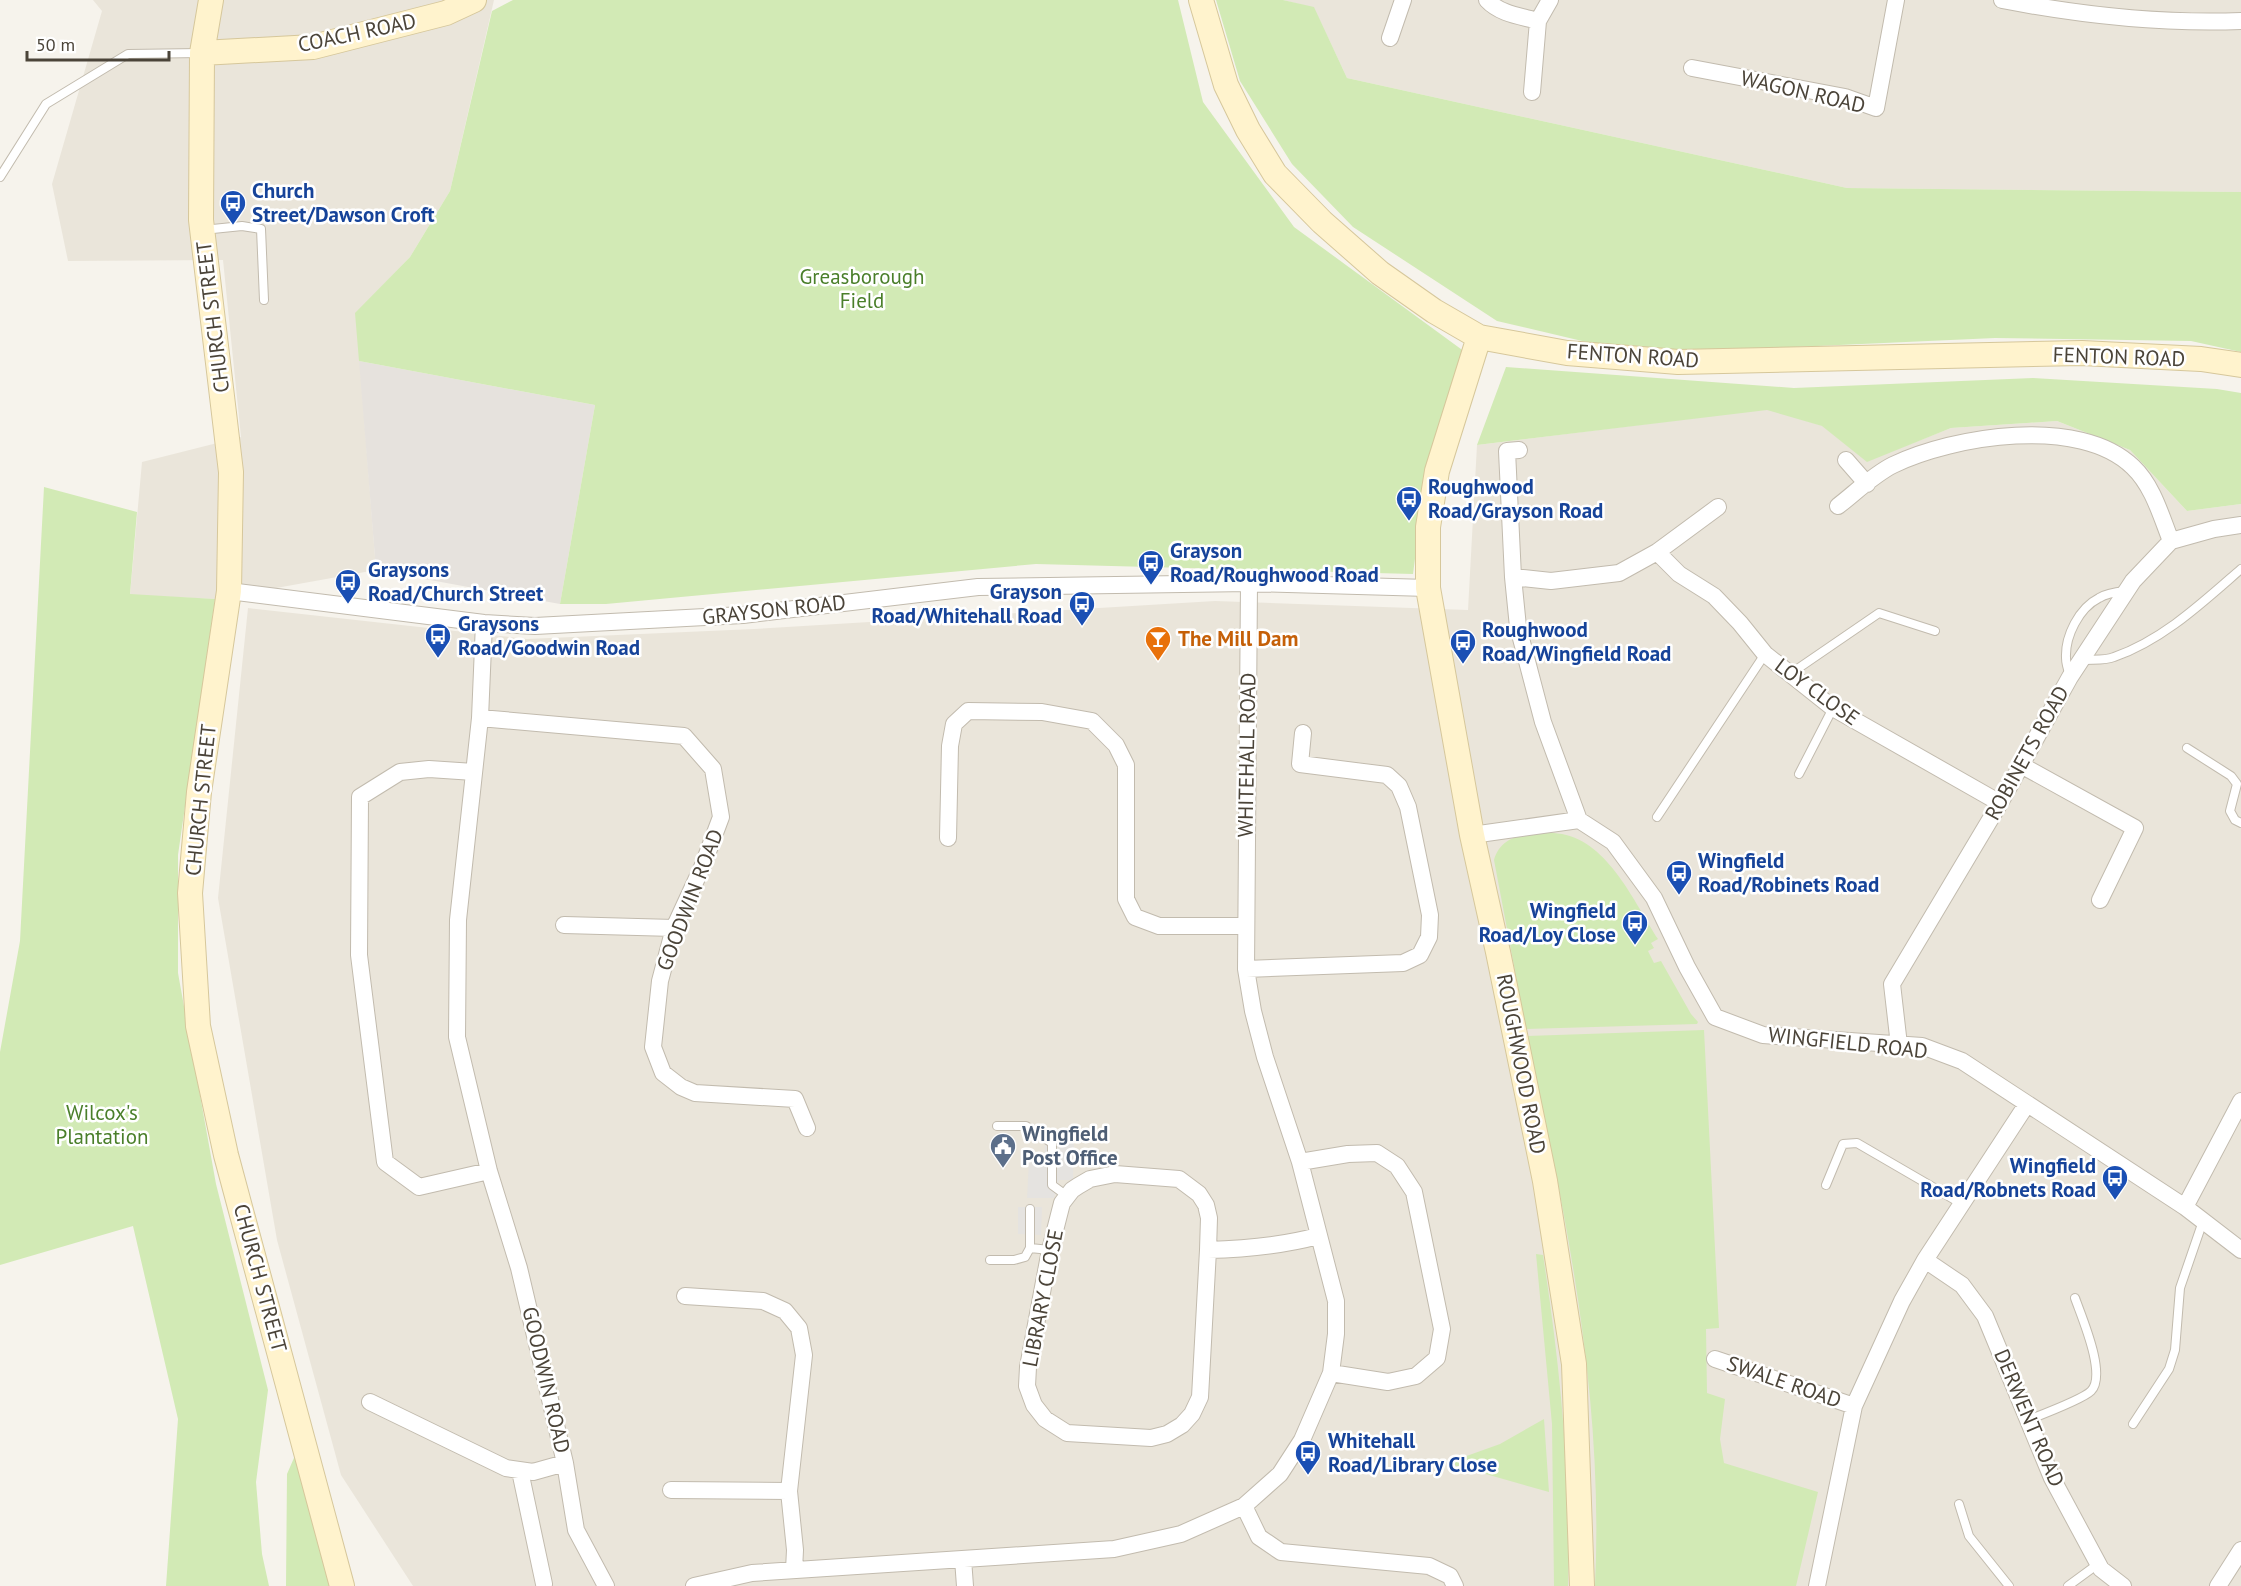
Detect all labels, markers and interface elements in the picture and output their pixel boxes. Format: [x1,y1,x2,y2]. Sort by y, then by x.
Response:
street label: COACH ROAD [295,7,418,58]
scale bar [27,24,170,62]
text: 50 m [36,33,75,56]
street label: WAGON ROAD [1738,64,1868,119]
place label: Church Street/Dawson Croft [252,177,435,228]
bus stop icon: Church Street/Dawson Croft [218,188,248,226]
street label: CHURCH STREET [190,239,235,394]
park label: Greasborough Field [800,263,925,314]
street label: FENTON ROAD [1566,337,1700,374]
street label: FENTON ROAD [2052,341,2186,372]
place label: Roughwood Road/Grayson Road [1428,473,1603,524]
bus stop icon: Roughwood Road/Grayson Road [1394,484,1424,522]
place label: Grayson Road/Roughwood Road [1170,537,1379,588]
bus stop icon: Grayson Road/Roughwood Road [1136,548,1166,586]
place label: Graysons Road/Church Street [368,556,544,607]
bus stop icon: Graysons Road/Church Street [333,567,363,605]
place label: Grayson Road/Whitehall Road [872,578,1062,629]
street label: GRAYSON ROAD [701,589,847,630]
bus stop icon: Grayson Road/Whitehall Road [1067,589,1097,627]
place label: Graysons Road/Goodwin Road [458,610,640,661]
place label: Roughwood Road/Wingfield Road [1482,616,1671,667]
bus stop icon: Graysons Road/Goodwin Road [423,621,453,659]
bar icon: The Mill Dam [1143,624,1173,662]
place label: The Mill Dam [1178,625,1298,652]
bus stop icon: Roughwood Road/Wingfield Road [1448,627,1478,665]
street label: LOY CLOSE [1770,652,1865,731]
street label: WHITEHALL ROAD [1232,672,1261,838]
street label: ROBINETS ROAD [1979,681,2075,825]
street label: CHURCH STREET [179,722,222,877]
street label: GOODWIN ROAD [650,825,729,974]
place label: Wingfield Road/Robinets Road [1698,847,1879,898]
bus stop icon: Wingfield Road/Robinets Road [1664,858,1694,896]
place label: Wingfield Road/Loy Close [1479,897,1616,948]
bus stop icon: Wingfield Road/Loy Close [1620,908,1650,946]
street label: ROUGHWOOD ROAD [1491,971,1552,1156]
street label: WINGFIELD ROAD [1767,1021,1929,1064]
park label: Wilcox's Plantation [56,1099,148,1150]
place label: Wingfield Post Office [1022,1120,1118,1171]
public building icon: Wingfield Post Office [988,1131,1018,1169]
place label: Wingfield Road/Robnets Road [1920,1152,2096,1203]
bus stop icon: Wingfield Road/Robnets Road [2100,1163,2130,1201]
street label: CHURCH STREET [228,1201,293,1355]
street label: LIBRARY CLOSE [1016,1227,1069,1369]
street label: GOODWIN ROAD [517,1304,576,1456]
street label: DERWENT ROAD [1988,1345,2071,1491]
street label: SWALE ROAD [1723,1349,1845,1414]
place label: Whitehall Road/Library Close [1328,1427,1497,1478]
bus stop icon: Whitehall Road/Library Close [1293,1438,1323,1476]

